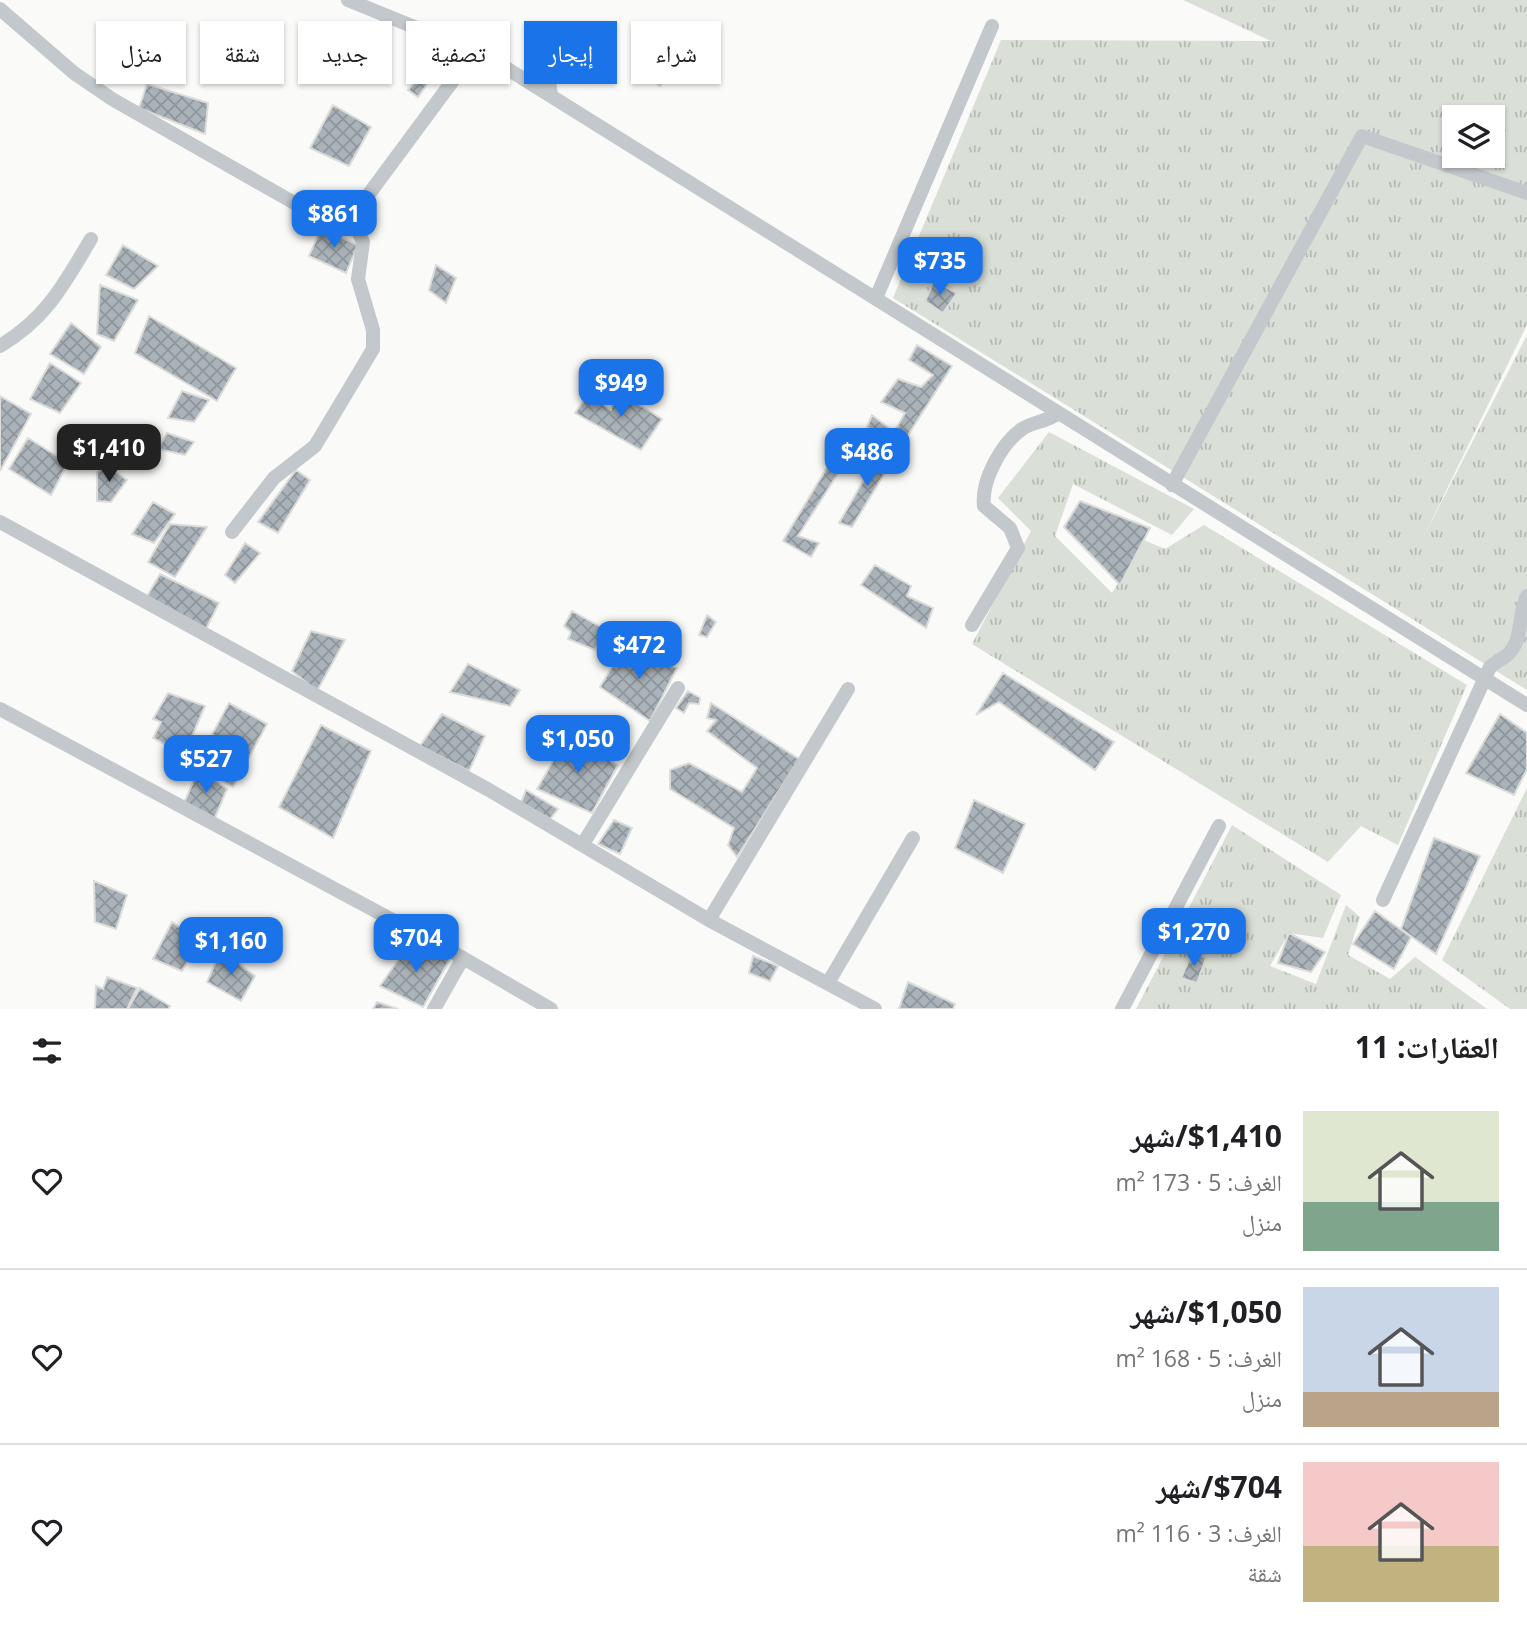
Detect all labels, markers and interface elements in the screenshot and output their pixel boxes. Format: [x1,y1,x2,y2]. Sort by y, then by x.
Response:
chip: منزل [96,21,186,84]
chip: شقة [200,21,284,84]
chip: جديد [298,21,392,84]
chip: تصفية [406,21,510,84]
chip: إيجار [524,21,617,84]
chip: شراء [631,21,721,84]
map controls [1442,105,1505,168]
button: layers [1442,105,1505,168]
pin: $861 [293,190,375,250]
text: $861 [308,197,360,229]
pin: $735 [899,238,981,297]
text: $735 [914,244,966,276]
pin: $949 [580,360,662,419]
text: $949 [595,366,647,398]
pin: $1,410 [52,424,166,484]
pin: $486 [826,428,908,488]
text: $1,410 [73,431,145,463]
text: $486 [841,435,893,467]
pin: $472 [598,622,680,681]
text: $472 [613,628,665,660]
pin: $1,050 [521,716,635,775]
text: $1,050 [542,722,614,754]
pin: $527 [165,736,247,795]
text: $527 [180,742,232,774]
pin: $1,270 [1137,908,1251,968]
pin: $704 [375,914,457,974]
text: $1,270 [1158,915,1230,947]
pin: $1,160 [174,918,288,977]
text: $704 [390,921,442,953]
text: $1,160 [195,924,267,956]
text: العقارات: 11 [1355,1026,1499,1067]
icon: filters [28,1032,66,1070]
text: $1,410/شهر [1131,1115,1282,1156]
icon: home [1359,1139,1443,1223]
icon: heart [28,1162,66,1200]
text: الغرف: 5 · 173 m² [1115,1166,1282,1198]
text: منزل [1242,1206,1282,1238]
text: $1,050/شهر [1131,1291,1282,1332]
icon: home [1359,1315,1443,1399]
icon: heart [28,1338,66,1376]
text: الغرف: 5 · 168 m² [1115,1342,1282,1374]
text: منزل [1242,1382,1282,1414]
text: $704/شهر [1156,1466,1282,1507]
icon: home [1359,1490,1443,1574]
icon: heart [28,1513,66,1551]
text: الغرف: 3 · 116 m² [1115,1517,1282,1549]
text: شقة [1248,1557,1282,1589]

